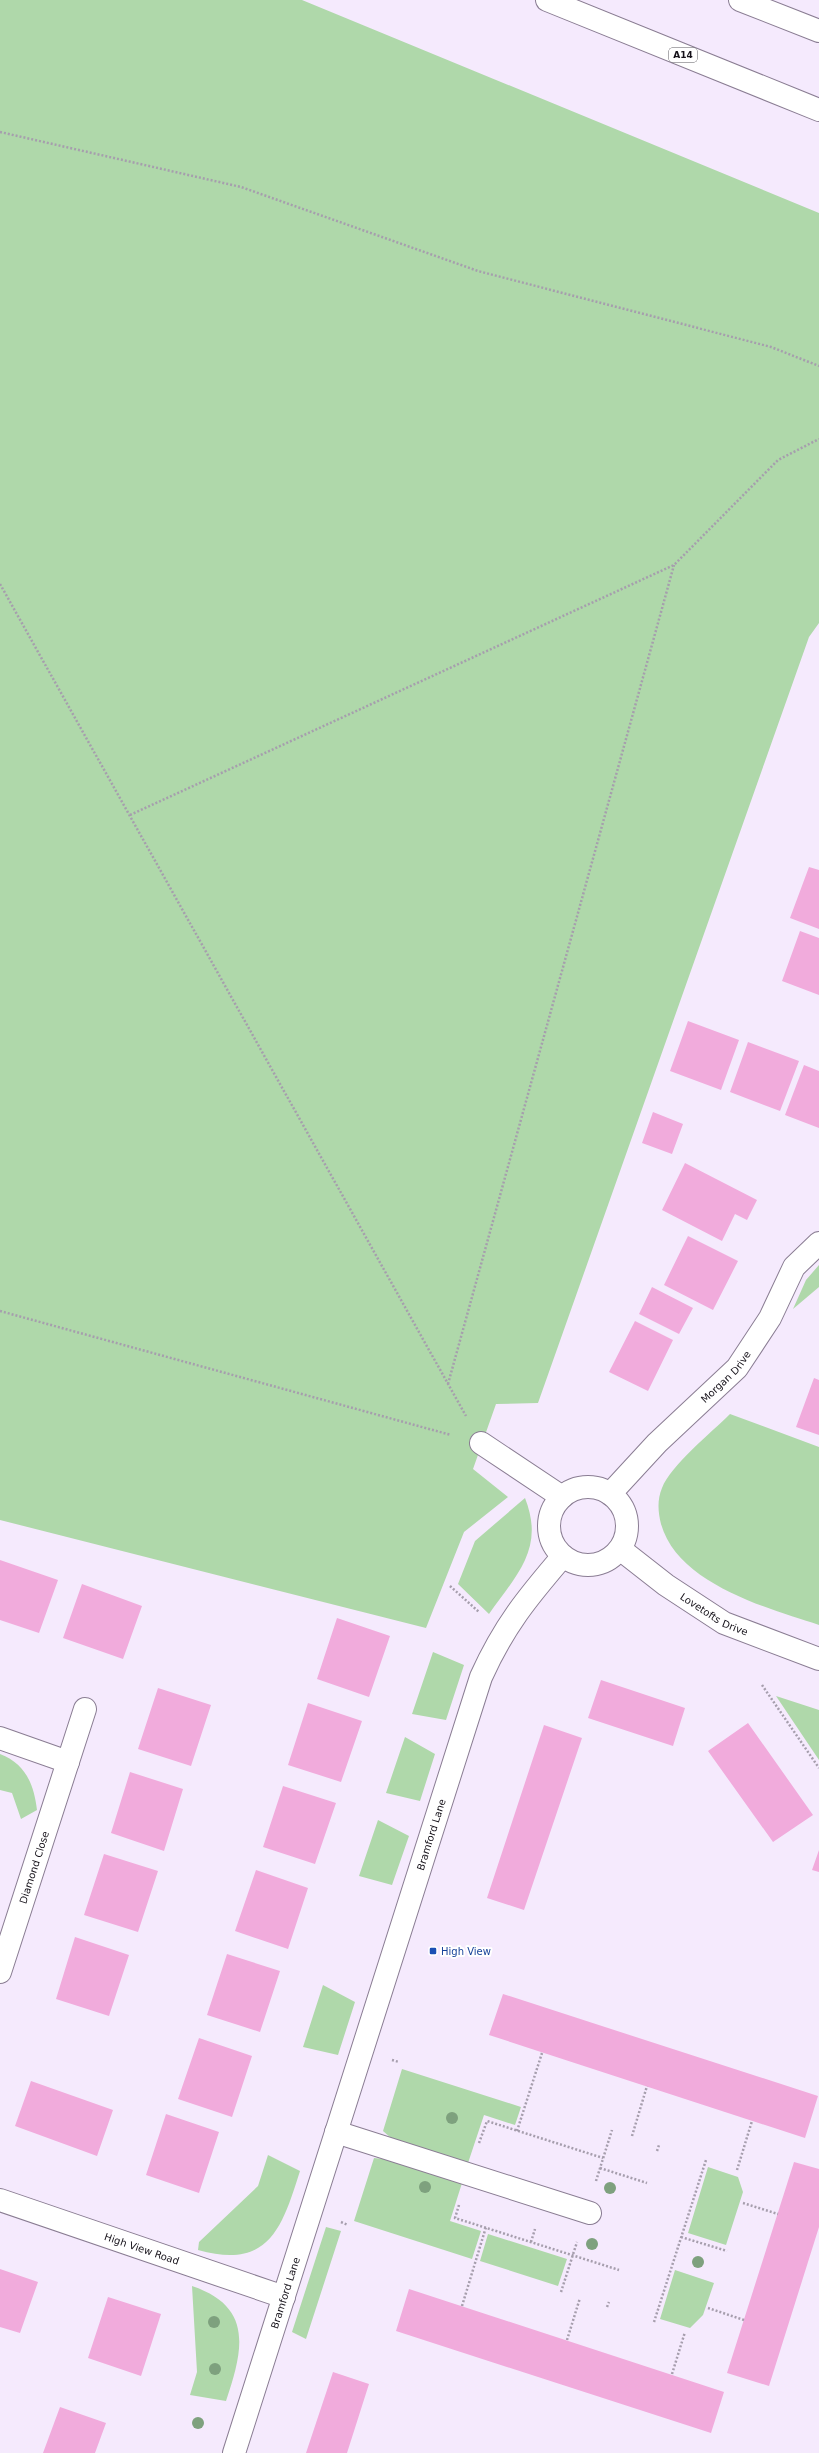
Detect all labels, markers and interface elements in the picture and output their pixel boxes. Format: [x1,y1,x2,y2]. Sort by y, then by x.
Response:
road number: A14 [669,48,697,62]
street label: Morgan Drive [698,1349,752,1405]
street label: Lovetofts Drive [679,1591,750,1637]
street label: Bramford Lane [414,1798,447,1872]
street label: Diamond Close [17,1830,51,1905]
marker: High View [428,1946,438,1956]
place label: High View [441,1946,491,1957]
street label: High View Road [103,2231,181,2266]
street label: Bramford Lane [268,2256,301,2330]

